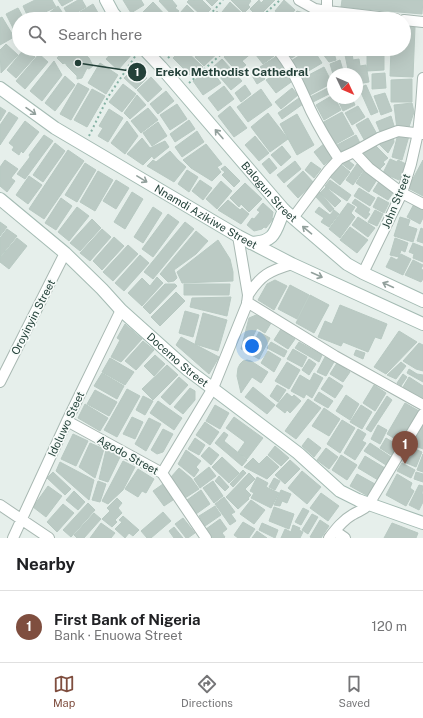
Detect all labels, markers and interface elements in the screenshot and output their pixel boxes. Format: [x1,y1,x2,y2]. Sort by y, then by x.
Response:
search box [12,12,411,56]
icon: search [26,23,48,45]
text: Search here [58,26,142,43]
callout: Ereko Methodist Cathedral [127,60,317,84]
text: 1 [134,65,140,79]
text: Ereko Methodist Cathedral [155,65,309,79]
north arrow [327,68,363,104]
one-way arrow [26,107,37,115]
one-way arrow [214,129,224,139]
street label: Balogun Street [239,159,299,224]
street label: John Street [380,172,412,230]
one-way arrow [136,176,148,184]
street label: Nnamdi Azikiwe Street [152,182,259,251]
one-way arrow [301,225,312,234]
one-way arrow [311,272,323,279]
street label: Oroyinyin Street [9,277,57,357]
one-way arrow [382,281,394,288]
street label: Docemo Street [145,330,211,389]
your location [242,336,262,356]
street label: Idoluwo Steet [46,390,86,458]
pin: 1 [392,431,418,464]
street label: Agodo Street [95,433,161,477]
text: Nearby [16,554,75,574]
text: First Bank of Nigeria [54,611,201,628]
text: 1 [26,619,32,634]
text: 120 m [372,619,407,634]
text: Bank · Enuowa Street [54,628,182,643]
tab: Map [53,673,75,709]
tab: Directions [181,673,233,709]
tab: Saved [339,673,370,709]

